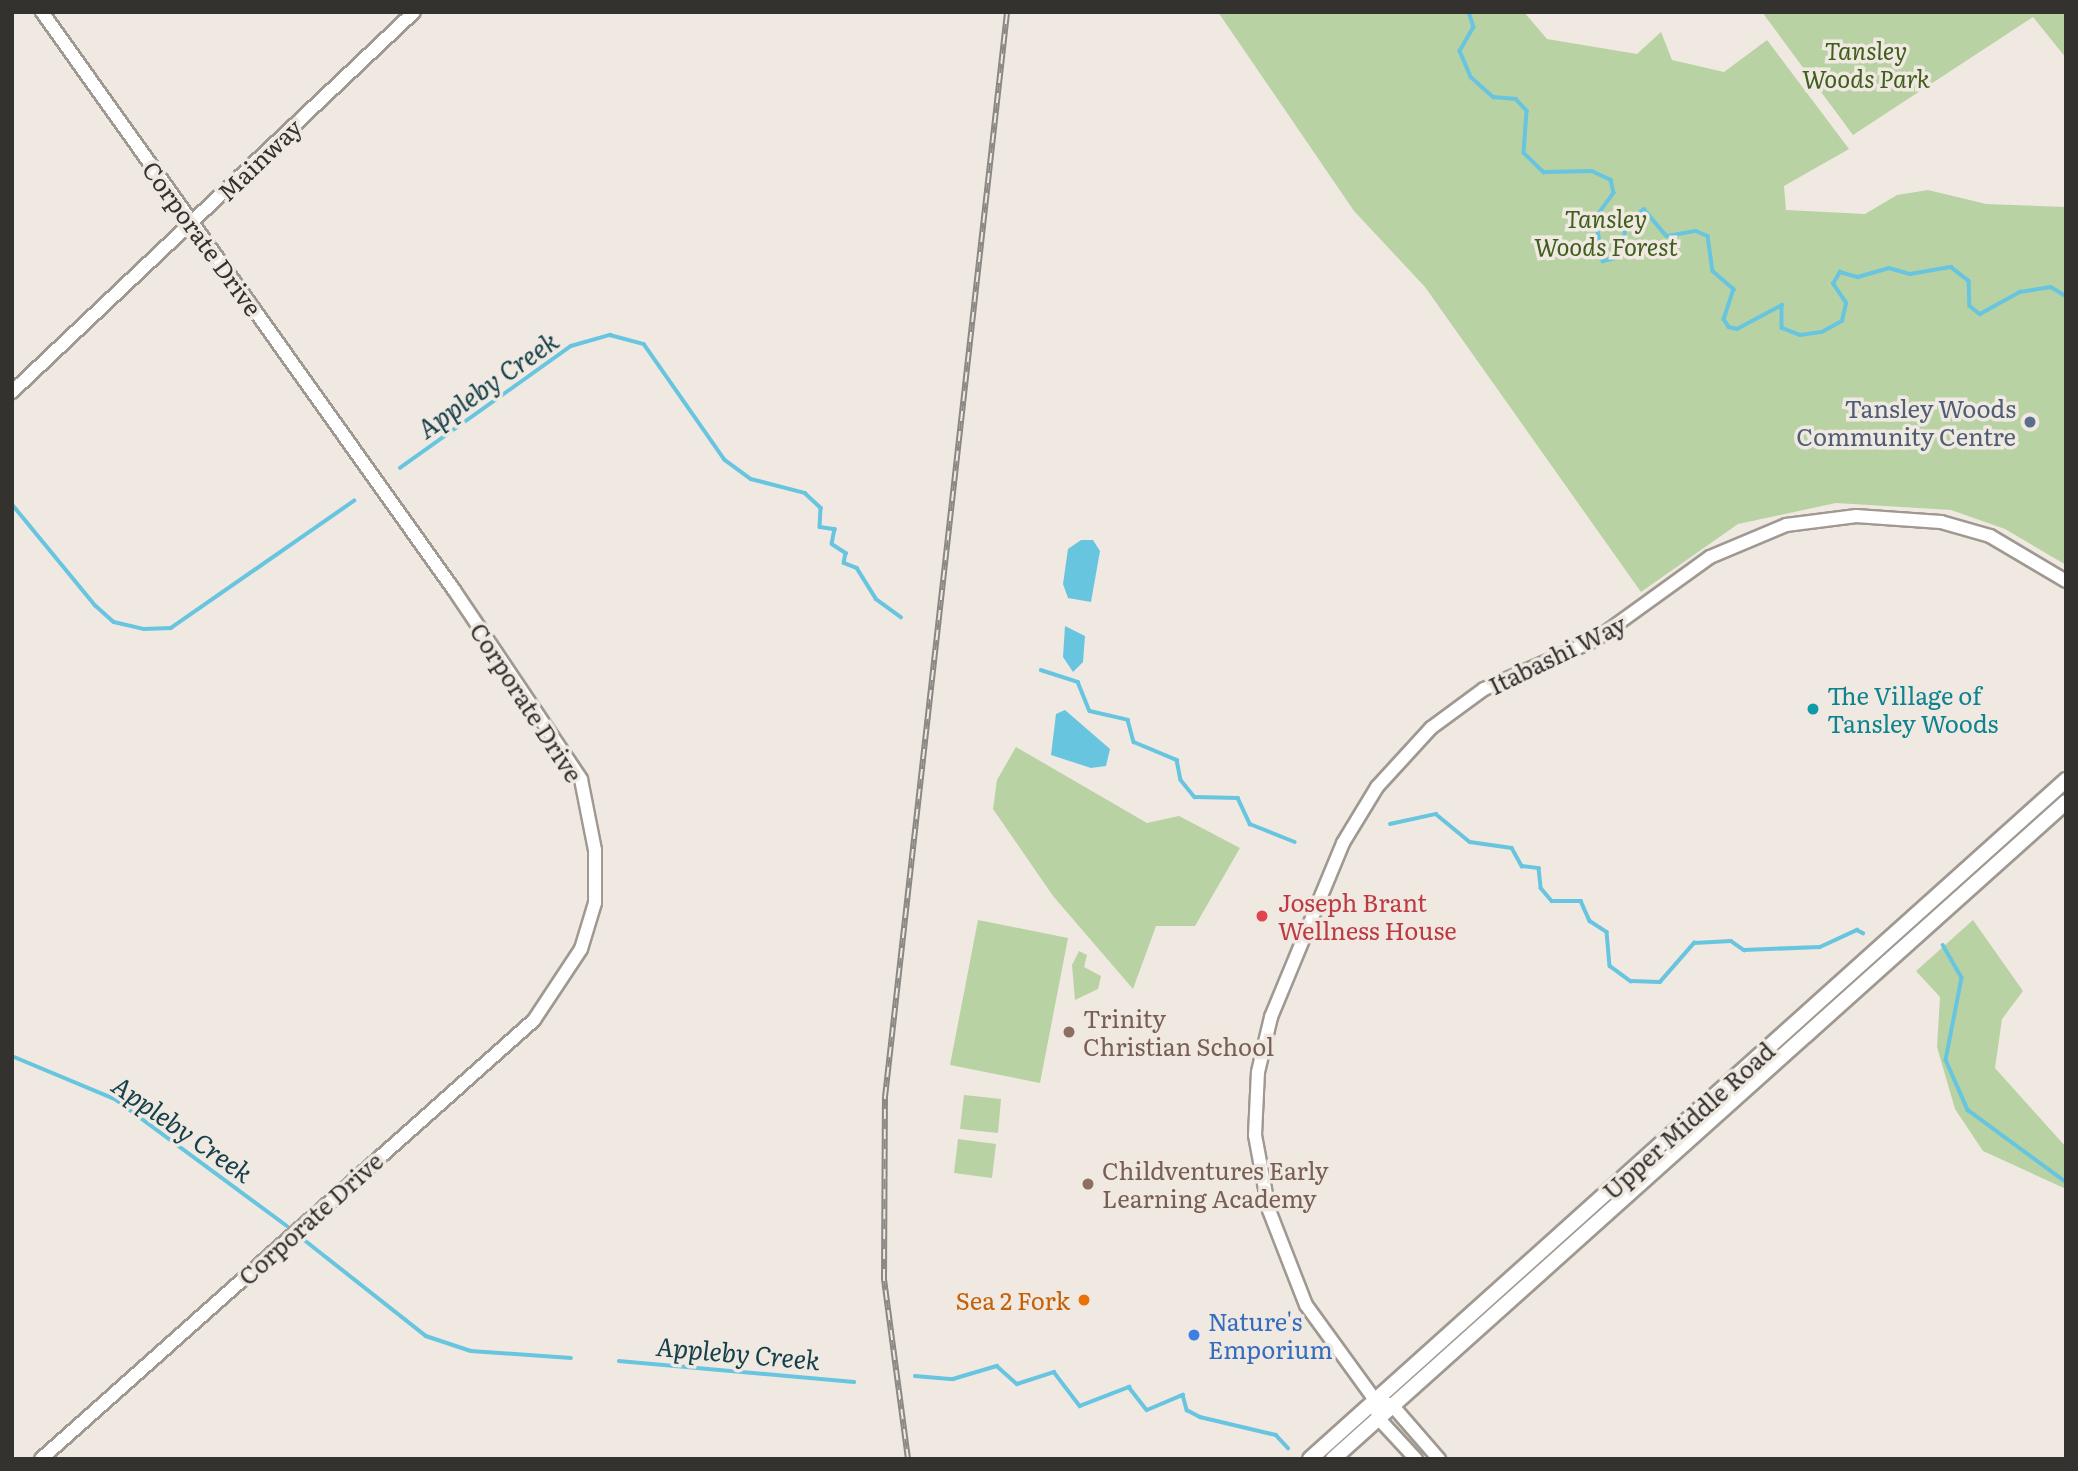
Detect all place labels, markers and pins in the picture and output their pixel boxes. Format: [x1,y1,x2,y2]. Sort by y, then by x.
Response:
place label: Tansley Woods Community Centre [1796,394,2016,450]
marker: Tansley Woods Community Centre [2022,414,2038,430]
place label: The Village of Tansley Woods [1827,681,1998,737]
marker: The Village of Tansley Woods [1805,701,1821,717]
place label: Joseph Brant Wellness House [1278,888,1457,944]
marker: Joseph Brant Wellness House [1252,906,1272,926]
place label: Trinity Christian School [1083,1004,1274,1060]
marker: Trinity Christian School [1061,1024,1077,1040]
place label: Childventures Early Learning Academy [1102,1156,1329,1212]
marker: Childventures Early Learning Academy [1080,1176,1096,1192]
place label: Sea 2 Fork [955,1286,1070,1314]
marker: Sea 2 Fork [1076,1292,1092,1308]
place label: Nature's Emporium [1208,1307,1333,1363]
marker: Nature's Emporium [1186,1327,1202,1343]

